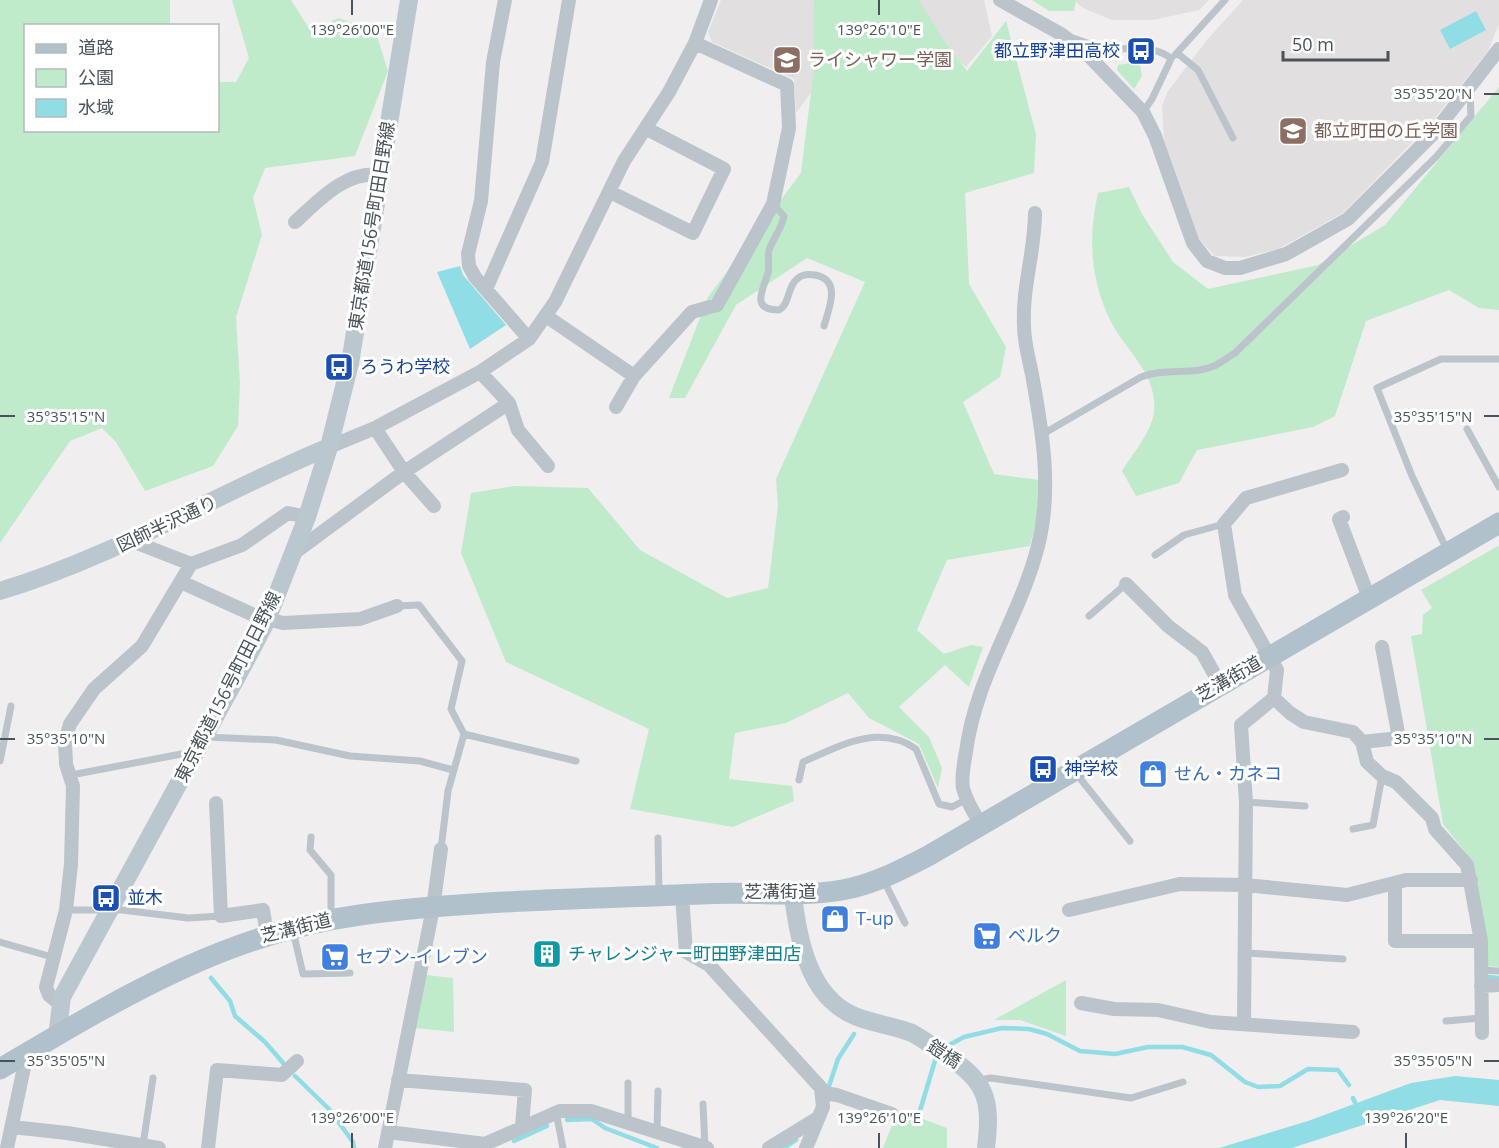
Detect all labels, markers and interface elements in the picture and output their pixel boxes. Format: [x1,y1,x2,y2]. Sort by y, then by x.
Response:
text: 139°26'00"E [310,19,394,39]
text: 139°26'10"E [837,19,921,39]
legend [24,24,219,132]
scale bar [1283,24,1388,62]
text: 50 m [1292,32,1334,56]
text: 道路 [78,35,114,59]
bus stop icon: 都立野津田高校 [1125,35,1157,67]
place label: 都立野津田高校 [994,38,1120,62]
school or university icon: ライシャワー学園 [771,44,803,76]
place label: ライシャワー学園 [808,47,952,71]
text: 公園 [78,65,114,89]
text: 35°35'20"N [1394,83,1472,103]
text: 水域 [78,95,114,119]
school or university icon: 都立町田の丘学園 [1277,115,1309,147]
place label: 都立町田の丘学園 [1314,118,1458,142]
street label: 東京都道156号町田日野線 [343,120,399,332]
bus stop icon: ろうわ学校 [323,351,355,383]
place label: ろうわ学校 [360,354,450,378]
text: 35°35'15"N [27,406,105,426]
text: 35°35'15"N [1394,406,1472,426]
street label: 図師半沢通り [113,489,221,557]
street label: 東京都道156号町田日野線 [169,587,286,786]
street label: 芝溝街道 [1191,650,1266,707]
text: 35°35'10"N [27,728,105,748]
text: 35°35'10"N [1394,728,1472,748]
bus stop icon: 神学校 [1027,753,1059,785]
place label: 神学校 [1064,756,1118,780]
shop icon: せん・カネコ [1137,758,1169,790]
place label: せん・カネコ [1174,761,1282,785]
street label: 芝溝街道 [744,879,816,903]
bus stop icon: 並木 [90,882,122,914]
place label: 並木 [127,885,163,909]
shop icon: T-up [819,903,851,935]
place label: T-up [856,906,894,930]
street label: 芝溝街道 [258,907,334,947]
supermarket icon: ベルク [971,920,1003,952]
place label: ベルク [1008,923,1062,947]
building icon: チャレンジャー町田野津田店 [531,938,563,970]
supermarket icon: セブン-イレブン [319,941,351,973]
place label: チャレンジャー町田野津田店 [568,941,801,965]
place label: セブン-イレブン [356,944,488,968]
street label: 鎧橋 [923,1033,966,1073]
text: 35°35'05"N [27,1050,105,1070]
text: 35°35'05"N [1394,1050,1472,1070]
text: 139°26'00"E [310,1107,394,1127]
text: 139°26'10"E [837,1107,921,1127]
text: 139°26'20"E [1364,1107,1448,1127]

